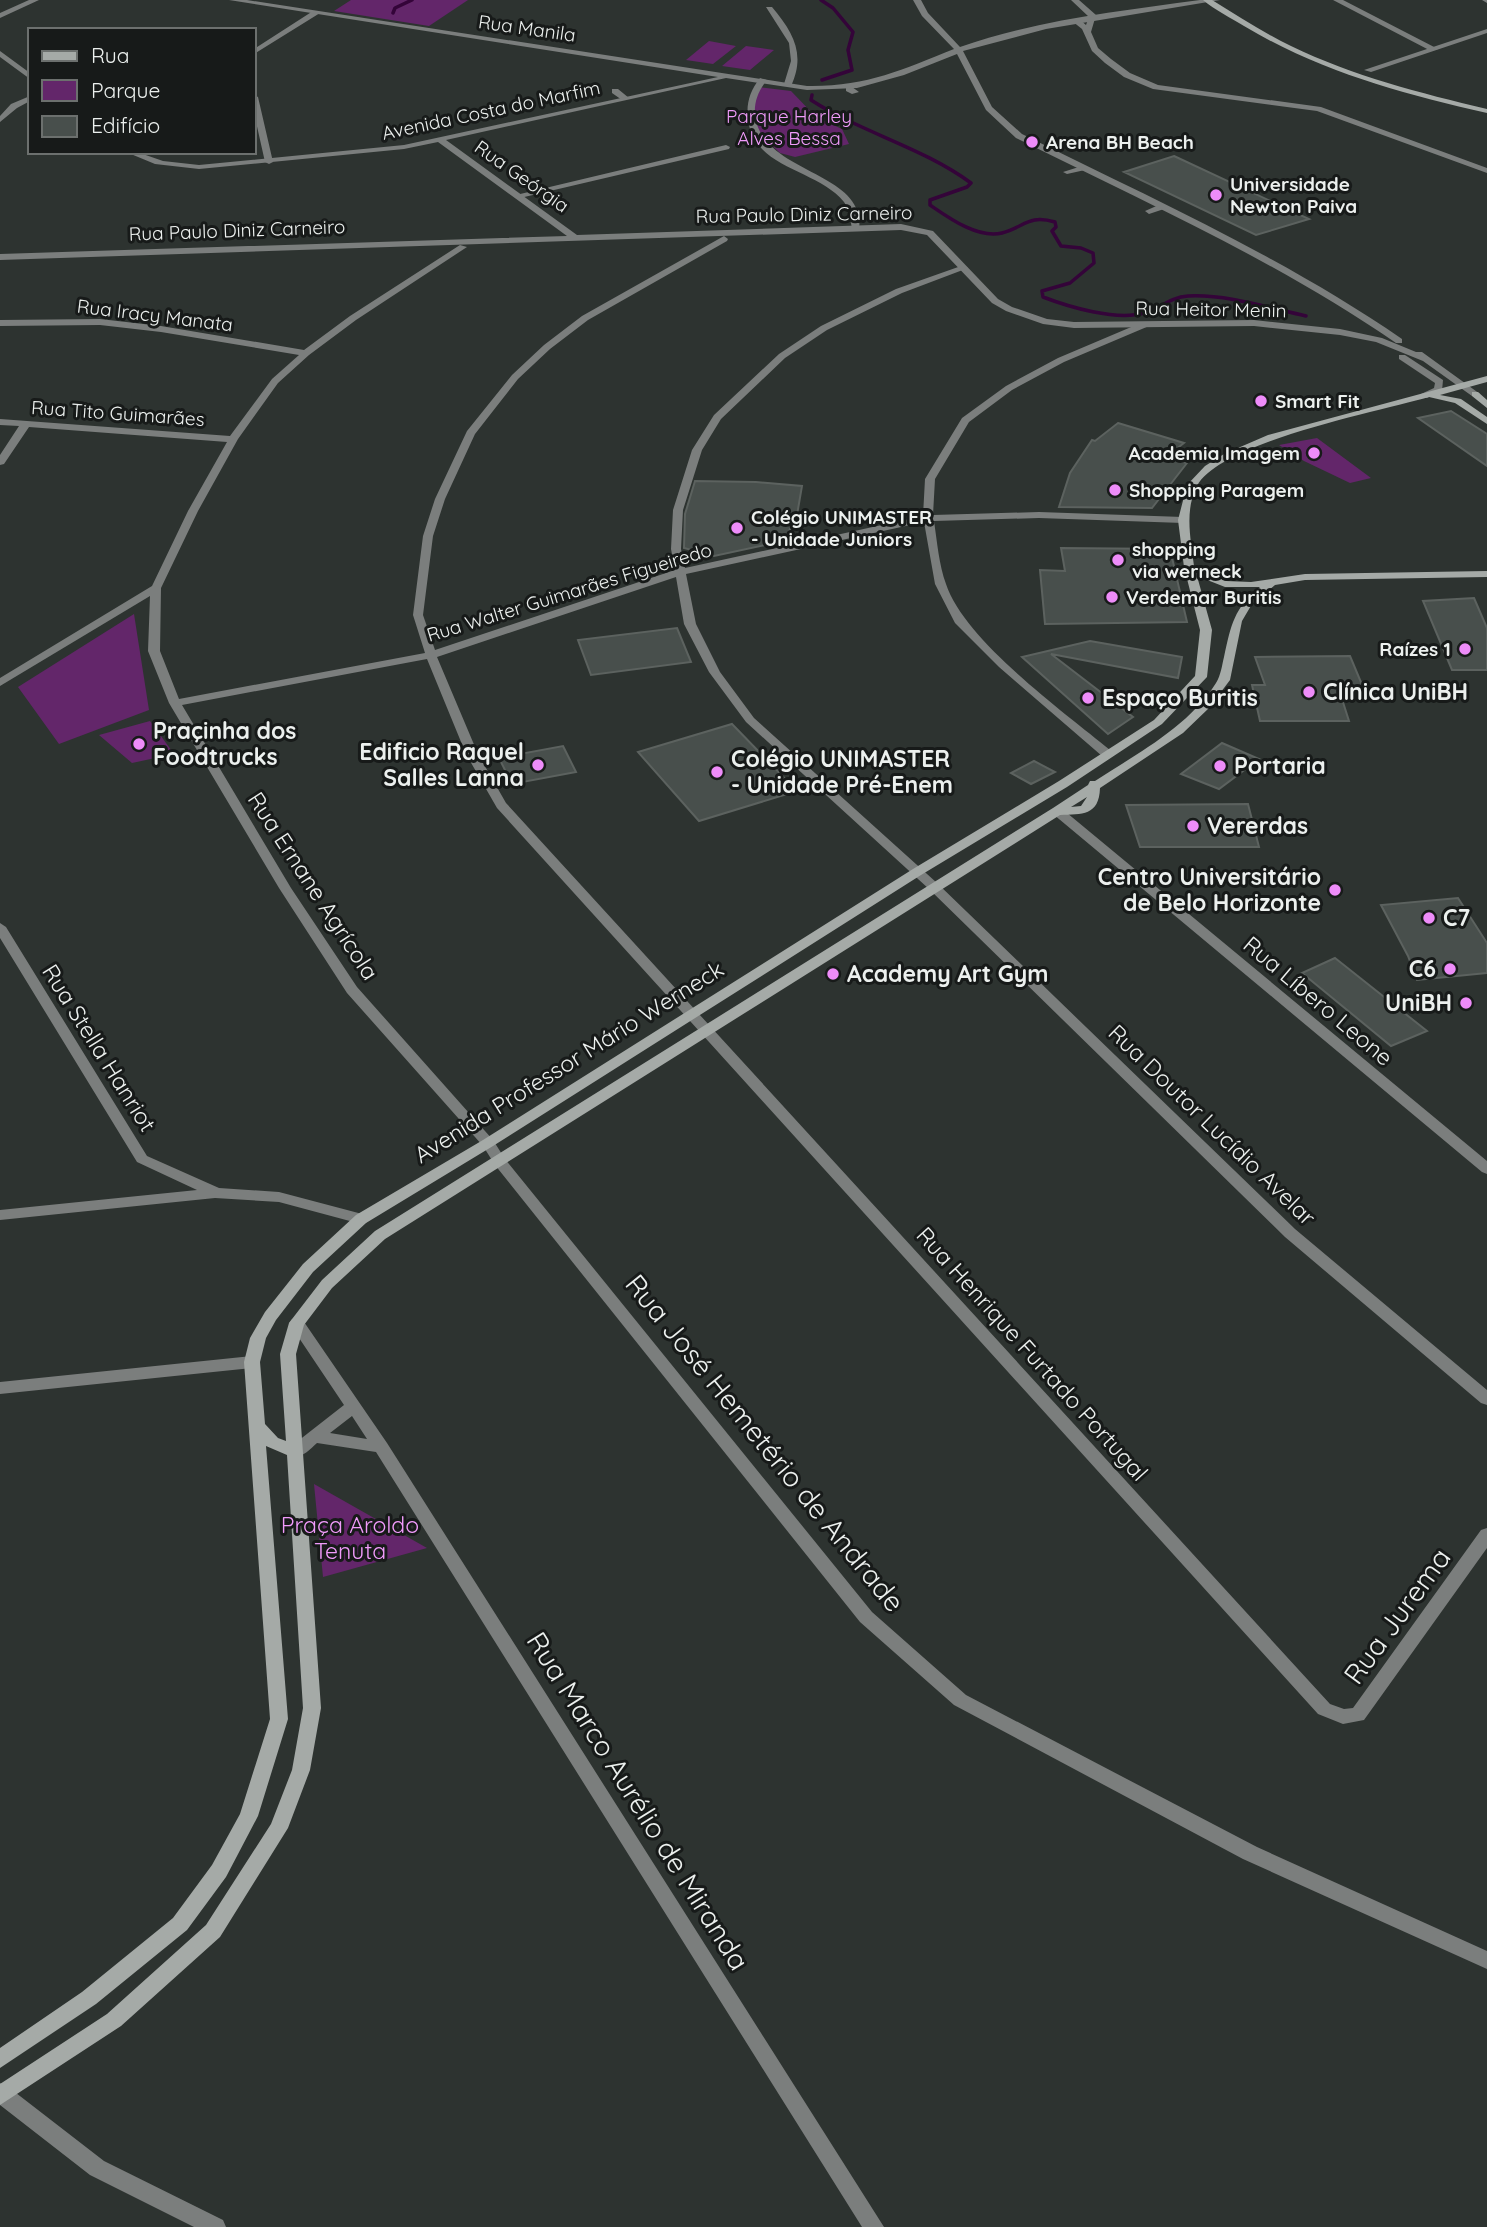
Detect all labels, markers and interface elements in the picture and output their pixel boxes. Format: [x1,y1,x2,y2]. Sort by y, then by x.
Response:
street label: Rua Manila [477,9,577,47]
legend [28,28,256,154]
text: Rua [91,42,130,68]
street label: Avenida Costa do Marfim [380,75,602,145]
text: Parque [91,77,160,103]
park label: Parque Harley Alves Bessa [726,104,852,150]
text: Edifício [91,112,160,138]
place label: Arena BH Beach [1046,130,1194,154]
marker: Arena BH Beach [1024,134,1040,150]
street label: Rua Geórgia [470,135,574,217]
place label: Universidade Newton Paiva [1230,172,1357,218]
marker: Universidade Newton Paiva [1208,187,1224,203]
street label: Rua Paulo Diniz Carneiro [695,200,913,228]
street label: Rua Paulo Diniz Carneiro [128,214,346,246]
street label: Rua Iracy Manata [76,294,234,336]
street label: Rua Heitor Menin [1135,296,1287,322]
place label: Smart Fit [1275,389,1360,413]
marker: Smart Fit [1253,393,1269,409]
street label: Rua Tito Guimarães [30,395,206,431]
place label: Academia Imagem [1129,441,1300,465]
marker: Academia Imagem [1306,445,1322,461]
place label: Shopping Paragem [1129,478,1304,502]
marker: Shopping Paragem [1107,482,1123,498]
place label: Colégio UNIMASTER - Unidade Juniors [751,505,932,551]
marker: Colégio UNIMASTER - Unidade Juniors [729,520,745,536]
street label: Rua Walter Guimarães Figueiredo [424,537,714,647]
place label: shopping via werneck [1132,537,1242,583]
marker: shopping via werneck [1110,552,1126,568]
place label: Verdemar Buritis [1126,585,1281,609]
marker: Verdemar Buritis [1104,589,1120,605]
place label: Raízes 1 [1379,637,1451,661]
marker: Raízes 1 [1457,641,1473,657]
place label: Clínica UniBH [1323,677,1468,706]
place label: Espaço Buritis [1102,683,1258,712]
marker: Clínica UniBH [1301,684,1317,700]
marker: Espaço Buritis [1080,690,1096,706]
place label: Praçinha dos Foodtrucks [153,716,296,771]
marker: Praçinha dos Foodtrucks [131,736,147,752]
place label: Edificio Raquel Salles Lanna [359,737,524,792]
place label: Colégio UNIMASTER - Unidade Pré-Enem [731,744,953,799]
place label: Portaria [1234,751,1326,780]
marker: Edificio Raquel Salles Lanna [530,757,546,773]
marker: Portaria [1212,758,1228,774]
marker: Colégio UNIMASTER - Unidade Pré-Enem [709,764,725,780]
street label: Rua Ernane Agrícola [242,786,385,985]
place label: Vererdas [1207,811,1308,840]
marker: Vererdas [1185,818,1201,834]
place label: Centro Universitário de Belo Horizonte [1098,862,1321,917]
marker: Centro Universitário de Belo Horizonte [1327,882,1343,898]
place label: C7 [1443,903,1470,932]
marker: C7 [1421,910,1437,926]
street label: Rua Líbero Leone [1238,930,1399,1072]
street label: Avenida Professor Mário Werneck [409,954,729,1169]
place label: C6 [1409,954,1436,983]
street label: Rua Stella Hanriot [36,959,163,1137]
place label: Academy Art Gym [847,959,1048,988]
marker: C6 [1442,961,1458,977]
marker: Academy Art Gym [825,966,841,982]
place label: UniBH [1385,988,1452,1017]
marker: UniBH [1458,995,1474,1011]
street label: Rua Doutor Lucídio Avelar [1102,1018,1322,1232]
street label: Rua Henrique Furtado Portugal [910,1221,1154,1487]
street label: Rua José Hemetério de Andrade [618,1267,912,1619]
park label: Praça Aroldo Tenuta [281,1510,419,1565]
street label: Rua Jurema [1336,1541,1458,1690]
street label: Rua Marco Aurélio de Miranda [520,1625,757,1976]

